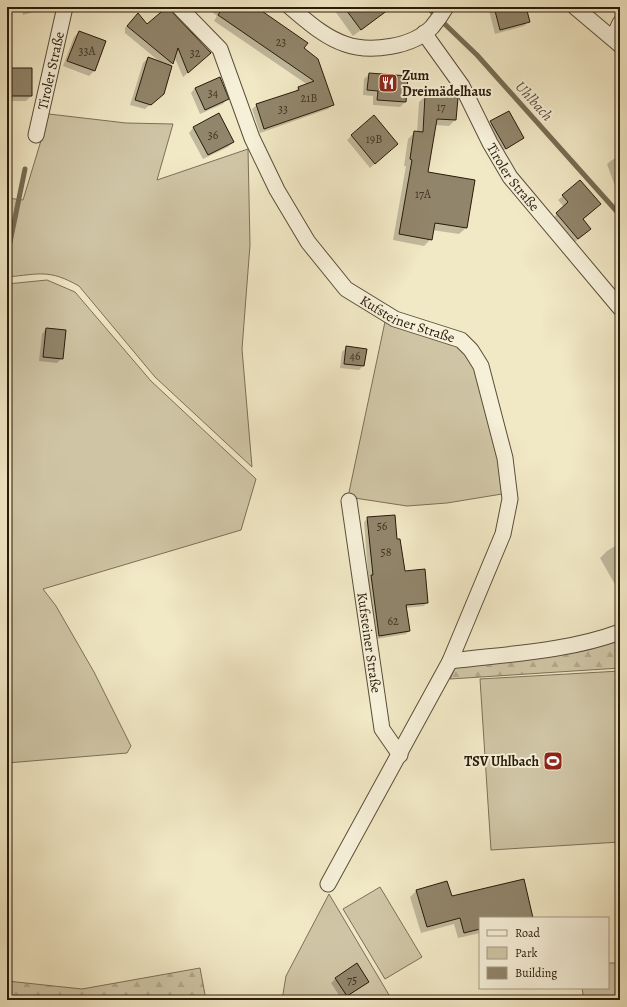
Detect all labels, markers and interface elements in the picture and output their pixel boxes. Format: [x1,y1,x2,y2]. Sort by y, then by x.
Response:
street label: Tiroler Straße [33,30,69,112]
house number: 23 [276,34,286,50]
house number: 33A [79,43,96,59]
house number: 32 [190,45,201,61]
place label: Zum Dreimädelhaus [402,66,492,101]
restaurant icon: Zum Dreimädelhaus [377,72,399,94]
water label: Uhlbach [511,77,557,125]
house number: 34 [208,85,219,101]
house number: 21B [301,90,317,106]
house number: 17 [436,99,447,115]
house number: 33 [278,101,288,117]
house number: 36 [208,127,219,143]
house number: 19B [366,131,382,147]
street label: Tiroler Straße [482,140,544,215]
house number: 17A [415,186,432,202]
street label: Kufsteiner Straße [356,291,457,347]
house number: 46 [350,348,361,364]
house number: 56 [377,518,388,534]
house number: 58 [381,544,392,560]
street label: Kufsteiner Straße [352,591,386,694]
house number: 62 [387,613,399,629]
sports icon: TSV Uhlbach [542,750,564,772]
place label: TSV Uhlbach [464,752,539,771]
legend [479,917,609,989]
text: Road [515,925,541,941]
text: Park [515,945,538,961]
text: Building [515,965,557,981]
house number: 75 [347,972,357,988]

